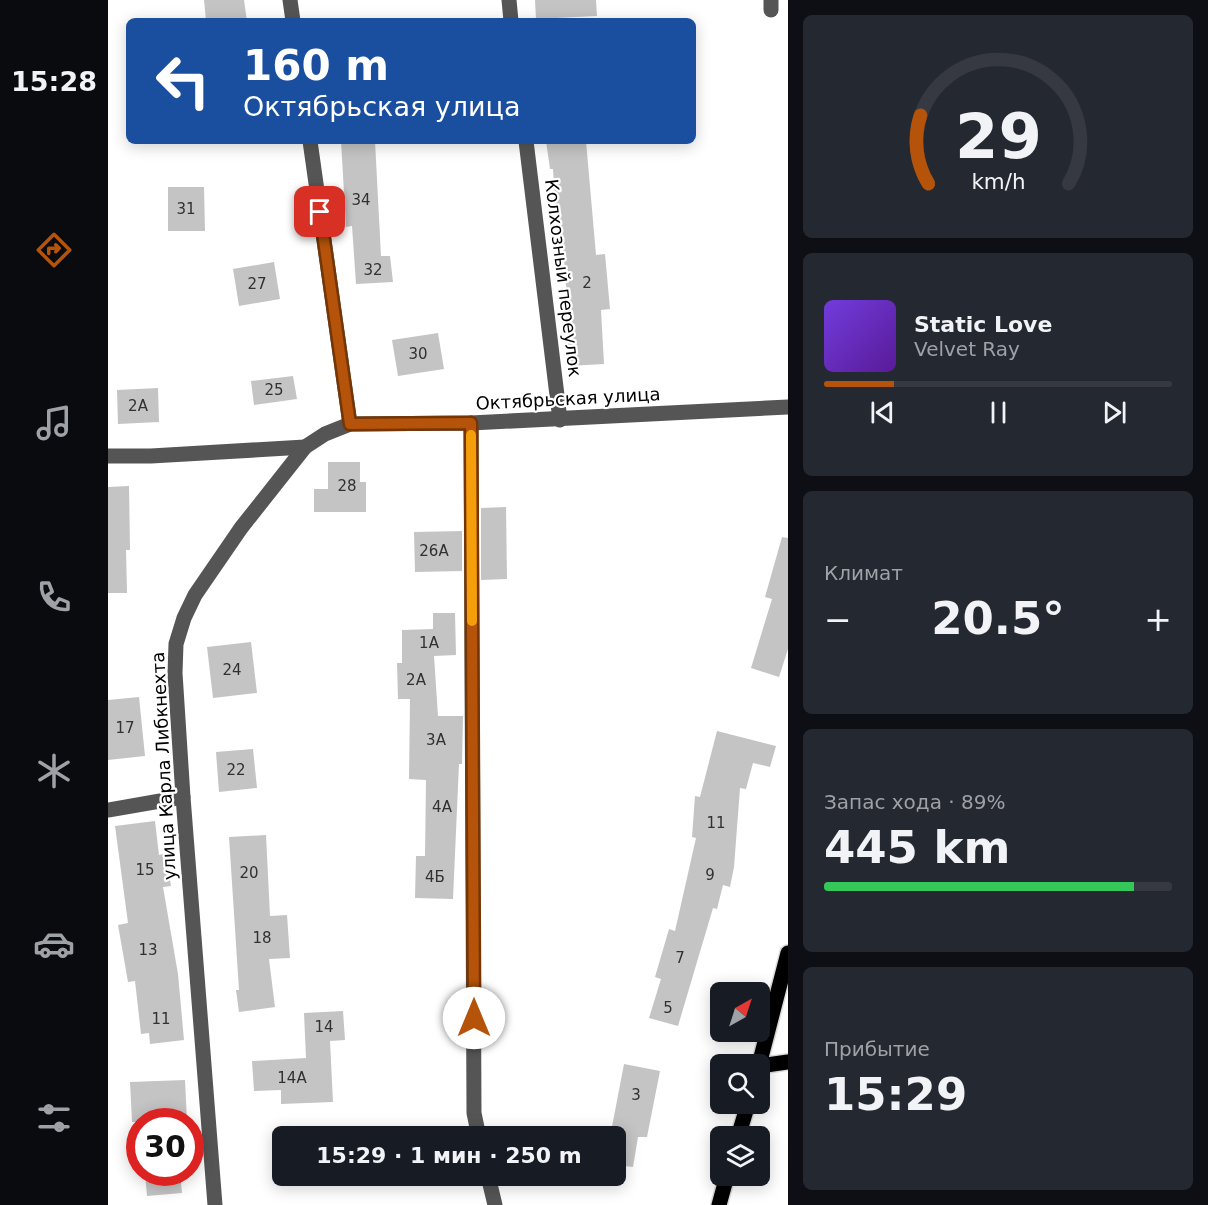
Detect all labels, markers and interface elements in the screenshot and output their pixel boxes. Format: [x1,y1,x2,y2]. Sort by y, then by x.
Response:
text: 160 m [243,41,389,90]
icon: left [144,42,222,120]
text: 15:28 [11,66,97,97]
text: Октябрьская улица [243,91,520,122]
text: 29 [955,100,1041,173]
text: km/h [971,169,1025,194]
street label: Колхозный переулок [541,178,586,378]
pin [294,186,345,237]
house number: 34 [351,191,371,209]
icon: arrive [303,195,336,228]
house number: 31 [176,200,196,218]
icon: directions [33,229,75,271]
house number: 32 [363,261,383,279]
house number: 2 [582,274,592,292]
house number: 27 [247,275,267,293]
text: Static Love [914,312,1052,337]
text: Velvet Ray [914,337,1020,361]
house number: 30 [408,345,428,363]
house number: 25 [264,381,284,399]
street label: Октябрьская улица [475,383,661,414]
icon: previous [866,396,899,429]
icon: pause [982,396,1015,429]
icon: next [1098,396,1131,429]
house number: 2А [128,397,149,415]
icon: music [33,402,75,444]
house number: 28 [337,477,357,495]
house number: 26А [419,542,449,560]
text: Климат [824,561,903,585]
icon: phone [33,576,75,618]
text: 20.5° [931,592,1065,645]
text: − [824,600,852,639]
text: + [1144,600,1172,639]
house number: 1А [419,634,440,652]
street label: улица Карла Либкнехта [147,651,180,881]
house number: 24 [222,661,242,679]
house number: 2А [406,671,427,689]
house number: 17 [115,719,135,737]
house number: 3А [426,731,447,749]
icon: climate [33,750,75,792]
house number: 22 [226,761,246,779]
text: Запас хода · 89% [824,790,1005,814]
house number: 4А [432,798,453,816]
house number: 11 [706,814,726,832]
text: 445 km [824,821,1010,874]
house number: 15 [135,861,155,879]
house number: 20 [239,864,259,882]
house number: 9 [705,866,715,884]
house number: 4Б [425,868,445,886]
icon: car [33,923,75,965]
house number: 18 [252,929,272,947]
house number: 13 [138,941,158,959]
house number: 7 [675,949,685,967]
north arrow [710,982,770,1042]
map controls [710,982,770,1186]
position arrow [442,986,506,1050]
house number: 5 [663,999,673,1017]
house number: 11 [151,1010,171,1028]
house number: 14 [314,1018,334,1036]
text: Прибытие [824,1037,930,1061]
button: search [710,1054,770,1114]
text: 15:29 [824,1068,967,1121]
house number: 14А [277,1069,307,1087]
house number: 3 [631,1086,641,1104]
icon: filters [33,1097,75,1139]
speed limit sign: 30 [126,1108,204,1186]
button: layers [710,1126,770,1186]
text: 15:29 · 1 мин · 250 m [316,1143,582,1168]

